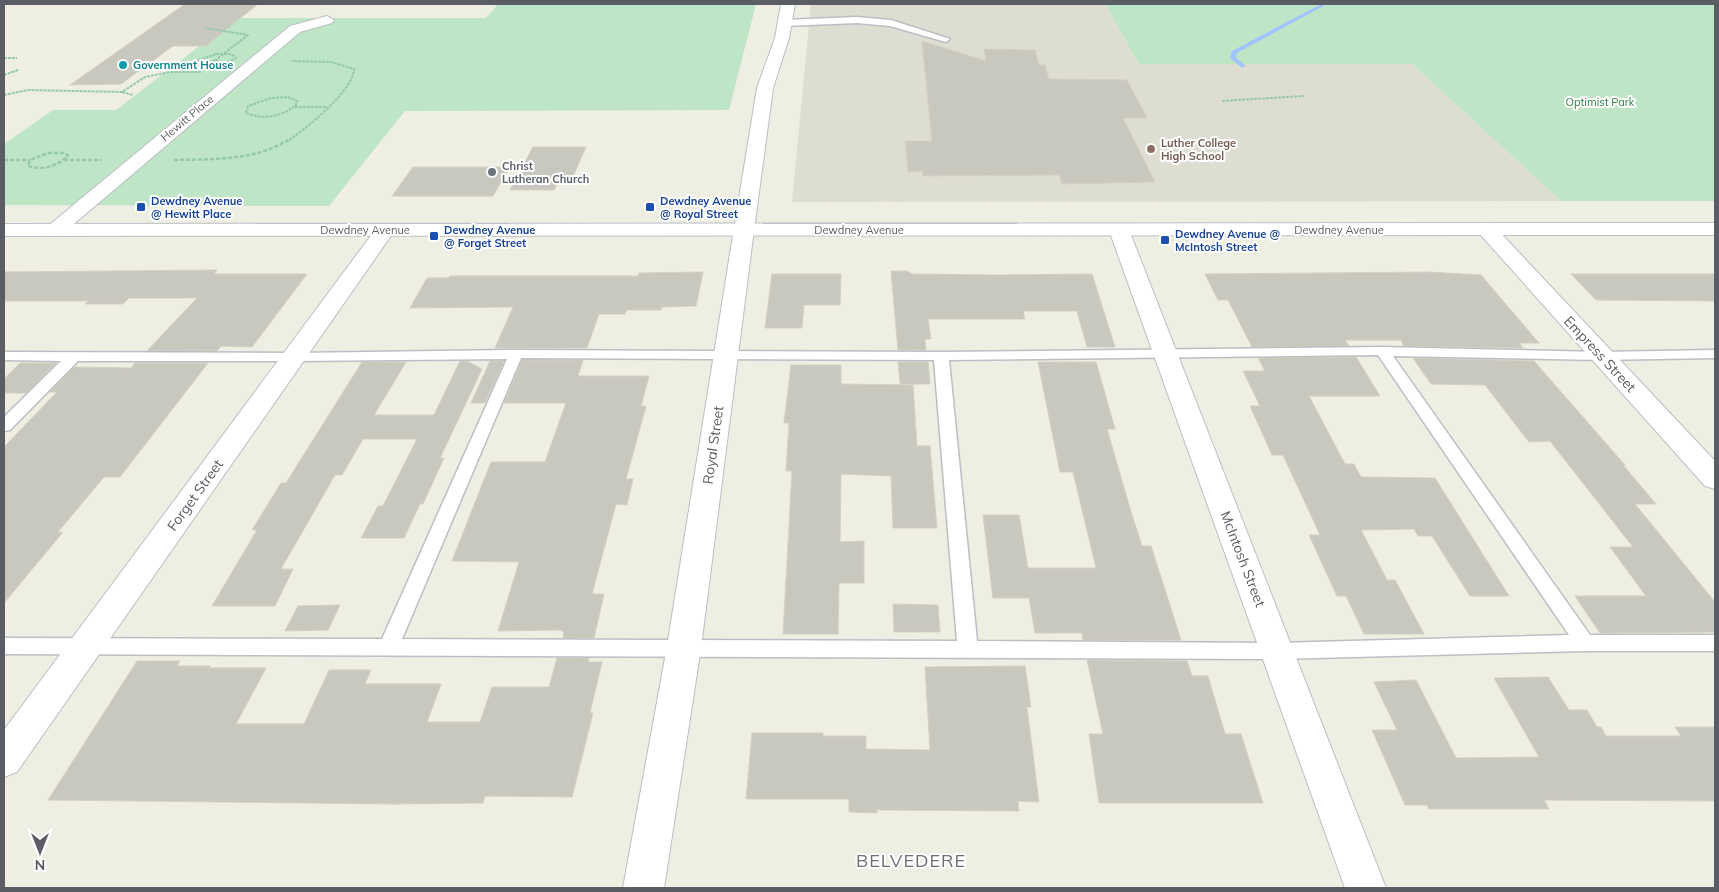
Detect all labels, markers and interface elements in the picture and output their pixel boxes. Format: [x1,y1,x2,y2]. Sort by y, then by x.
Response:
place label: Government House [133,58,233,72]
marker: Government House [117,59,129,71]
street label: Hewitt Place [158,92,216,144]
park label: Optimist Park [1565,95,1635,109]
place label: Luther College High School [1161,136,1236,163]
marker: Luther College High School [1145,143,1157,155]
place label: Christ Lutheran Church [502,159,589,186]
marker: Christ Lutheran Church [486,166,498,178]
place label: Dewdney Avenue @ Hewitt Place [151,194,242,221]
place label: Dewdney Avenue @ Royal Street [660,194,751,221]
marker: Dewdney Avenue @ Hewitt Place [135,201,147,213]
marker: Dewdney Avenue @ Royal Street [644,201,656,213]
street label: Dewdney Avenue [320,223,410,237]
place label: Dewdney Avenue @ Forget Street [444,223,535,250]
street label: Dewdney Avenue [814,223,904,237]
street label: Dewdney Avenue [1294,223,1384,237]
place label: Dewdney Avenue @ McIntosh Street [1175,227,1280,254]
marker: Dewdney Avenue @ Forget Street [428,230,440,242]
marker: Dewdney Avenue @ McIntosh Street [1159,234,1171,246]
street label: Empress Street [1560,312,1640,396]
street label: Royal Street [699,405,727,485]
street label: Forget Street [163,456,227,534]
street label: McIntosh Street [1216,509,1270,610]
north arrow [15,827,65,877]
district label: BELVEDERE [856,849,966,872]
text: N [35,856,45,874]

